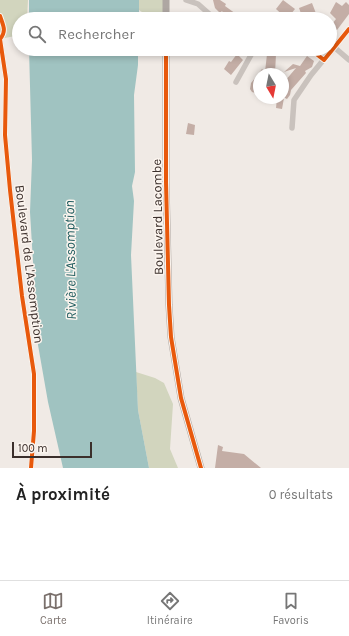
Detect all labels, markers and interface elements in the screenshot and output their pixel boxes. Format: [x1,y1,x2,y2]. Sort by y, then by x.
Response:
search box [12,12,337,56]
icon: search [26,23,48,45]
text: Rechercher [58,25,135,43]
north arrow [253,68,289,104]
street label: Boulevard Lacombe [149,158,166,275]
street label: Boulevard de L'Assomption [12,184,47,344]
water label: Rivière L'Assomption [61,200,80,320]
scale bar [12,440,92,459]
text: 100 m [18,442,48,455]
text: À proximité [16,484,110,504]
text: 0 résultats [269,487,333,502]
tab: Carte [40,590,67,627]
tab: Itinéraire [147,590,193,627]
tab: Favoris [273,590,309,627]

